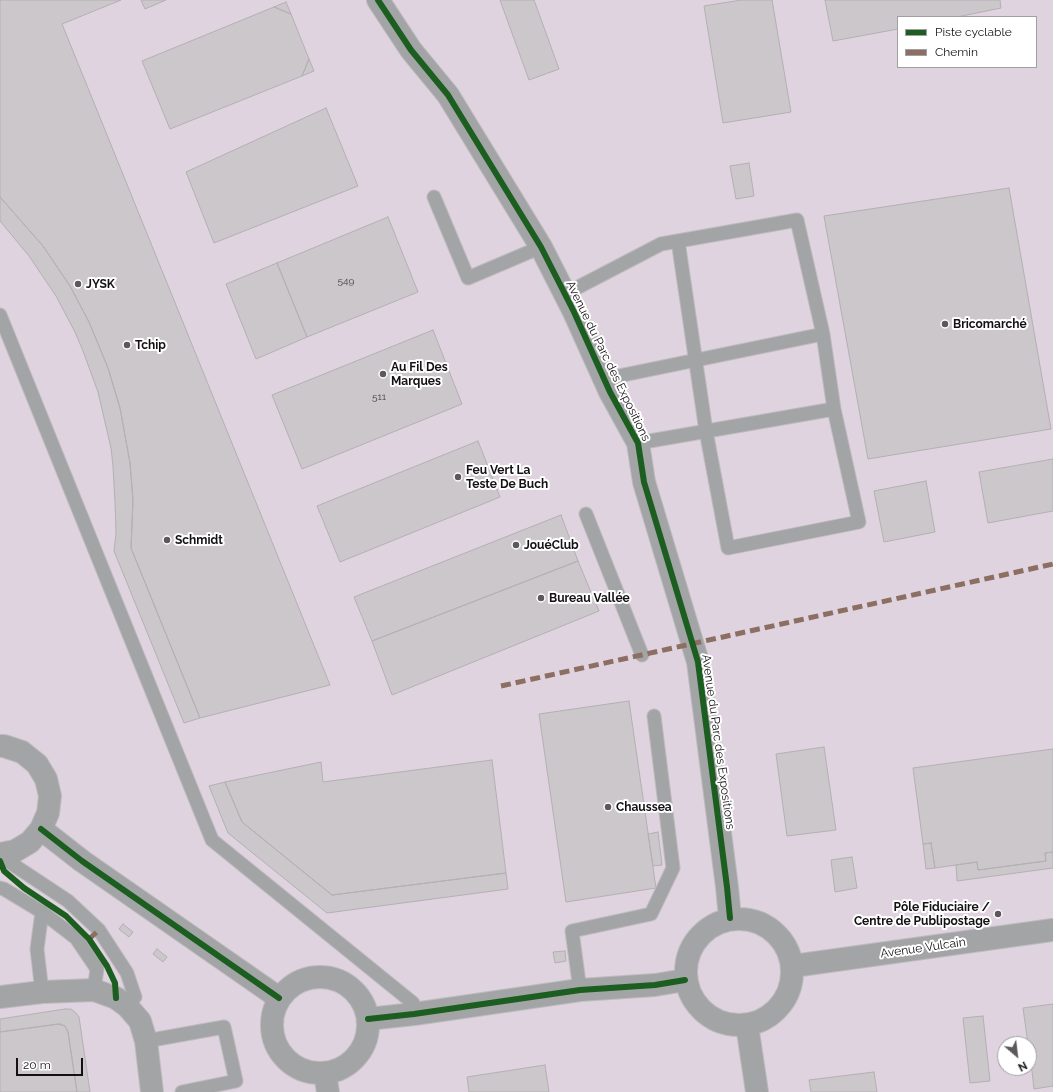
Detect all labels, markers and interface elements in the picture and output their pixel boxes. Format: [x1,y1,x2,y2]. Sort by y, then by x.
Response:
legend [897,16,1037,68]
text: Piste cyclable [935,25,1012,39]
text: Chemin [935,45,978,59]
house number: 549 [338,275,354,287]
place label: JYSK [86,277,115,291]
street label: Avenue du Parc des Expositions [563,278,653,444]
marker: JYSK [73,279,83,289]
place label: Bricomarché [953,317,1027,331]
marker: Bricomarché [940,319,950,329]
place label: Tchip [135,338,166,352]
marker: Tchip [122,340,132,350]
place label: Au Fil Des Marques [391,360,448,388]
marker: Au Fil Des Marques [378,369,388,379]
house number: 511 [372,391,386,403]
place label: Feu Vert La Teste De Buch [466,463,548,491]
marker: Feu Vert La Teste De Buch [453,472,463,482]
place label: Schmidt [175,533,223,547]
marker: Schmidt [162,535,172,545]
place label: JouéClub [524,538,579,552]
marker: JouéClub [511,540,521,550]
place label: Bureau Vallée [549,591,630,605]
marker: Bureau Vallée [536,593,546,603]
street label: Avenue du Parc des Expositions [699,654,737,830]
place label: Chaussea [616,800,672,814]
marker: Chaussea [603,802,613,812]
place label: Pôle Fiduciaire / Centre de Publipostage [854,900,990,928]
marker: Pôle Fiduciaire / Centre de Publipostage [993,909,1003,919]
street label: Avenue Vulcain [879,935,967,961]
north arrow [997,1036,1037,1076]
scale bar [18,1050,85,1076]
text: 20 m [23,1058,51,1072]
text: N [1016,1058,1029,1074]

